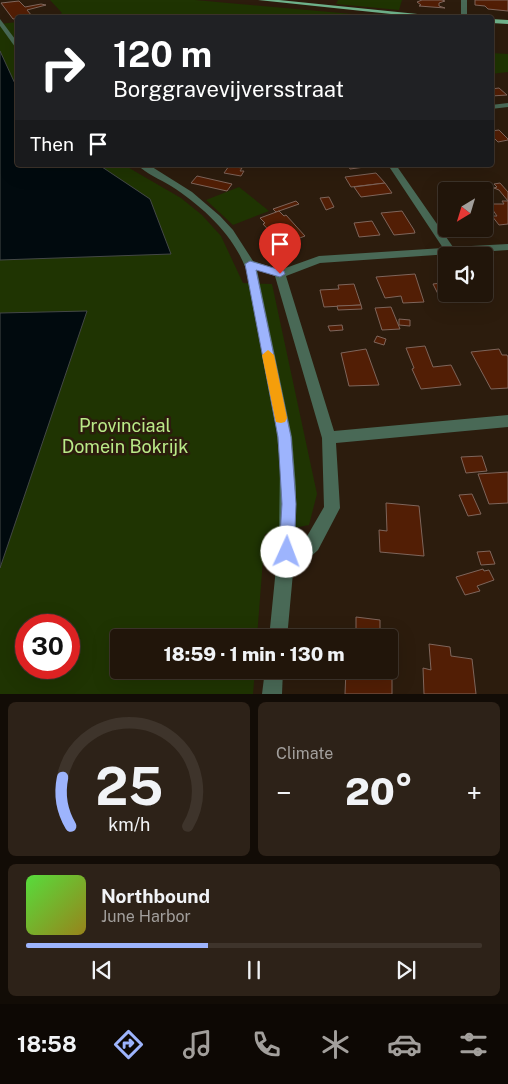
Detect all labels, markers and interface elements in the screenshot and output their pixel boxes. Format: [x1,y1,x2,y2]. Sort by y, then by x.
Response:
text: 120 m [113,34,212,75]
icon: right [30,35,95,100]
text: Borggravevijversstraat [113,76,344,102]
icon: arrive [84,130,112,158]
text: Then [30,133,74,155]
north arrow [438,182,492,238]
map controls [438,182,493,302]
pin [259,223,301,274]
icon: arrive [266,230,294,258]
button: sound [438,247,493,302]
park label: Provinciaal Domein Bokrijk [62,415,188,457]
position arrow [260,525,312,577]
speed limit sign: 30 [15,614,80,679]
text: 18:59 · 1 min · 130 m [163,643,345,665]
text: Climate [276,744,333,763]
text: 25 [95,756,163,817]
text: 20° [345,769,413,814]
text: − [276,776,292,809]
text: + [466,776,482,809]
text: km/h [108,814,150,835]
text: Northbound [101,885,210,907]
text: June Harbor [101,907,191,926]
icon: previous [88,956,116,984]
icon: pause [240,956,268,984]
icon: next [392,956,420,984]
icon: directions [111,1027,146,1062]
icon: music [180,1027,215,1062]
icon: phone [249,1027,284,1062]
icon: climate [318,1027,353,1062]
icon: car [387,1027,422,1062]
icon: filters [456,1027,491,1062]
text: 18:58 [17,1031,77,1057]

